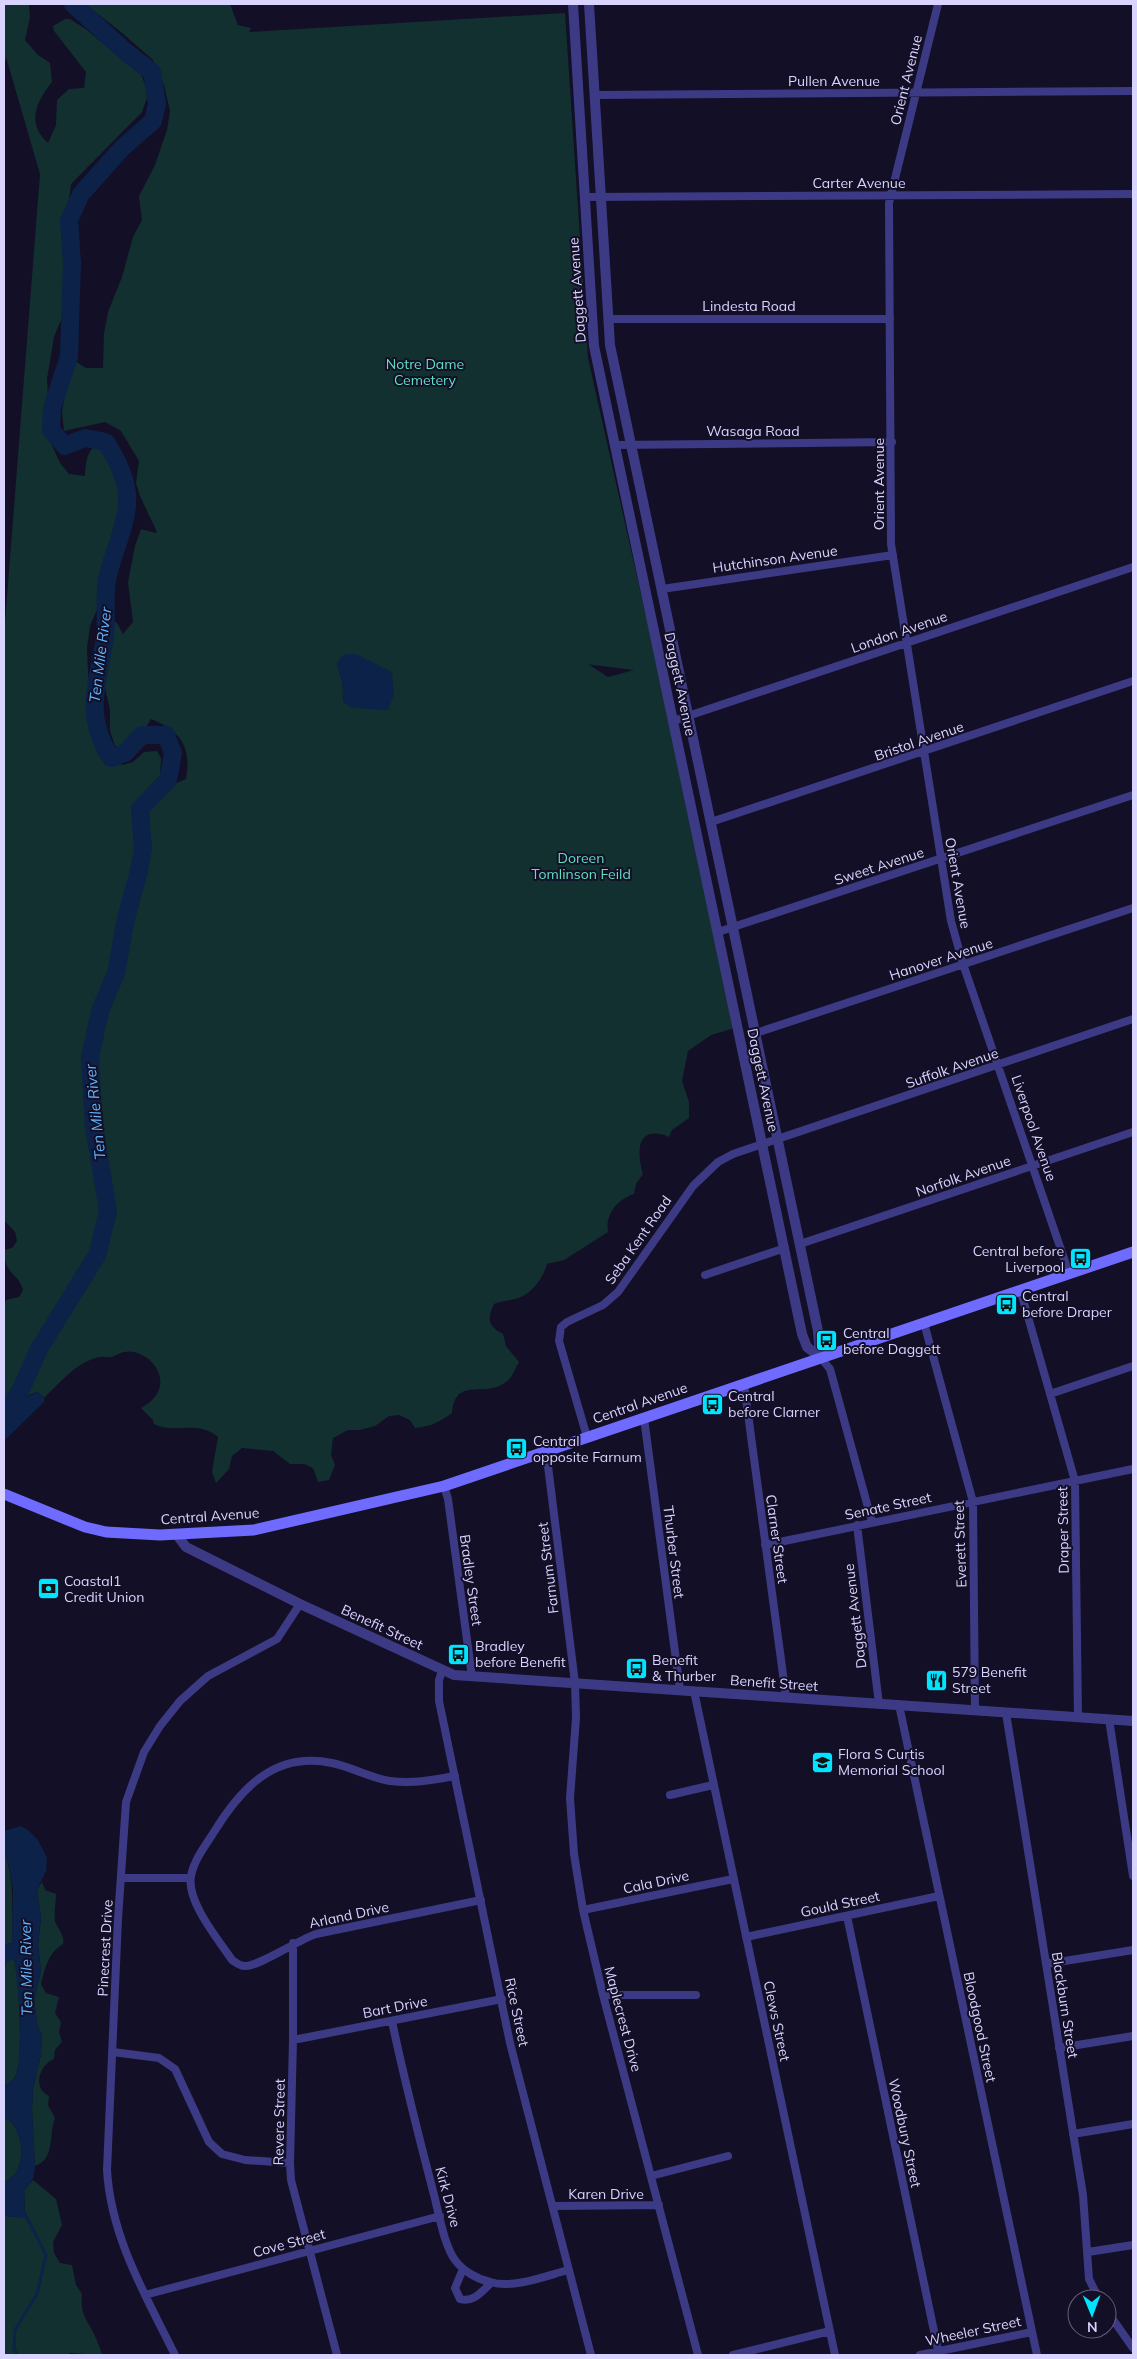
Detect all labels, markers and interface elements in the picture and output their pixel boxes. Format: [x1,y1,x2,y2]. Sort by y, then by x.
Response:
street label: Orient Avenue [886,33,926,127]
street label: Pullen Avenue [788,72,880,90]
street label: Carter Avenue [812,174,906,192]
street label: Daggett Avenue [564,237,590,343]
street label: Lindesta Road [702,297,796,315]
park label: Notre Dame Cemetery [386,355,464,389]
street label: Wasaga Road [706,422,800,440]
street label: Orient Avenue [870,438,888,530]
street label: Hutchinson Avenue [711,541,839,577]
water label: Ten Mile River [85,606,115,704]
street label: London Avenue [848,607,950,657]
street label: Daggett Avenue [660,631,700,737]
street label: Bristol Avenue [872,717,966,765]
street label: Orient Avenue [941,836,975,930]
street label: Sweet Avenue [832,843,926,889]
park label: Doreen Tomlinson Feild [531,849,631,883]
street label: Hanover Avenue [887,934,995,984]
street label: Daggett Avenue [743,1027,783,1133]
street label: Suffolk Avenue [903,1044,1001,1092]
water label: Ten Mile River [80,1063,109,1161]
street label: Liverpool Avenue [1007,1073,1061,1183]
street label: Norfolk Avenue [913,1151,1013,1201]
street label: Seba Kent Road [601,1192,675,1288]
place label: Central before Liverpool [973,1242,1064,1276]
bus stop icon: Central before Liverpool [1068,1247,1092,1271]
place label: Central before Draper [1022,1287,1113,1321]
bus stop icon: Central before Draper [994,1292,1018,1316]
place label: Central before Daggett [843,1324,941,1358]
bus stop icon: Central before Daggett [815,1329,839,1353]
street label: Central Avenue [590,1378,690,1428]
place label: Central before Clarner [728,1387,821,1421]
bus stop icon: Central before Clarner [700,1392,724,1416]
place label: Central opposite Farnum [533,1432,642,1466]
bus stop icon: Central opposite Farnum [505,1437,529,1461]
street label: Draper Street [1053,1486,1073,1574]
street label: Senate Street [843,1488,933,1524]
street label: Clarner Street [762,1493,792,1585]
street label: Everett Street [949,1500,971,1588]
street label: Central Avenue [160,1504,260,1528]
street label: Thurber Street [659,1505,689,1599]
street label: Farnum Street [533,1521,563,1615]
street label: Bradley Street [456,1533,486,1627]
street label: Daggett Avenue [840,1563,870,1669]
place label: Coastal1 Credit Union [64,1572,144,1606]
bank icon: Coastal1 Credit Union [36,1577,60,1601]
street label: Benefit Street [338,1600,426,1654]
place label: Bradley before Benefit [475,1637,566,1671]
bus stop icon: Bradley before Benefit [447,1642,471,1666]
place label: Benefit & Thurber [652,1651,717,1685]
bus stop icon: Benefit & Thurber [624,1656,648,1680]
place label: 579 Benefit Street [952,1663,1027,1697]
restaurant icon: 579 Benefit Street [924,1668,948,1692]
street label: Benefit Street [729,1671,819,1695]
place label: Flora S Curtis Memorial School [838,1745,945,1779]
school or university icon: Flora S Curtis Memorial School [810,1750,834,1774]
street label: Cala Drive [621,1866,691,1898]
street label: Gould Street [799,1887,881,1921]
street label: Arland Drive [307,1898,391,1932]
street label: Pinecrest Drive [93,1899,117,1997]
water label: Ten Mile River [16,1919,36,2016]
street label: Blackburn Street [1048,1950,1082,2060]
street label: Maplecrest Drive [600,1964,646,2074]
street label: Bloodgood Street [960,1970,1001,2084]
street label: Rice Street [501,1976,533,2048]
street label: Clews Street [760,1979,794,2063]
street label: Bart Drive [361,1992,429,2022]
street label: Woodbury Street [885,2077,925,2189]
street label: Revere Street [269,2078,289,2166]
street label: Kirk Drive [431,2165,465,2229]
street label: Karen Drive [568,2185,644,2203]
street label: Cove Street [251,2225,327,2261]
north arrow [1067,2289,1117,2339]
street label: Wheeler Street [923,2312,1023,2350]
text: N [1087,2318,1098,2336]

